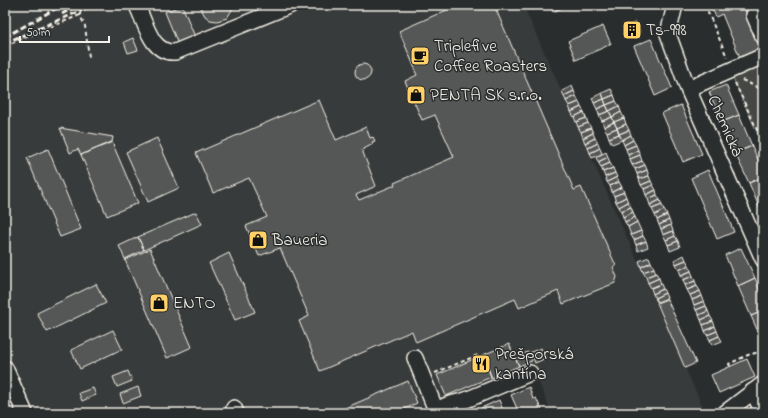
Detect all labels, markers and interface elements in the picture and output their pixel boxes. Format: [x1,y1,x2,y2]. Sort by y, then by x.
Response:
scale bar [20,18,109,44]
place label: Ts-998 [646,18,687,43]
building icon: Ts-998 [621,19,643,41]
text: 50 m [26,24,50,42]
place label: Triplefive Coffee Roasters [434,34,547,79]
cafe icon: Triplefive Coffee Roasters [409,45,431,67]
place label: PENTA SK s.r.o. [430,83,542,108]
shop icon: PENTA SK s.r.o. [405,84,427,106]
street label: Chemická [700,91,750,161]
place label: Baueria [271,228,327,253]
shop icon: Baueria [247,229,269,251]
place label: ENTO [173,291,216,316]
shop icon: ENTO [148,292,170,314]
place label: Prešporská kantína [495,342,574,387]
restaurant icon: Prešporská kantína [470,353,492,375]

